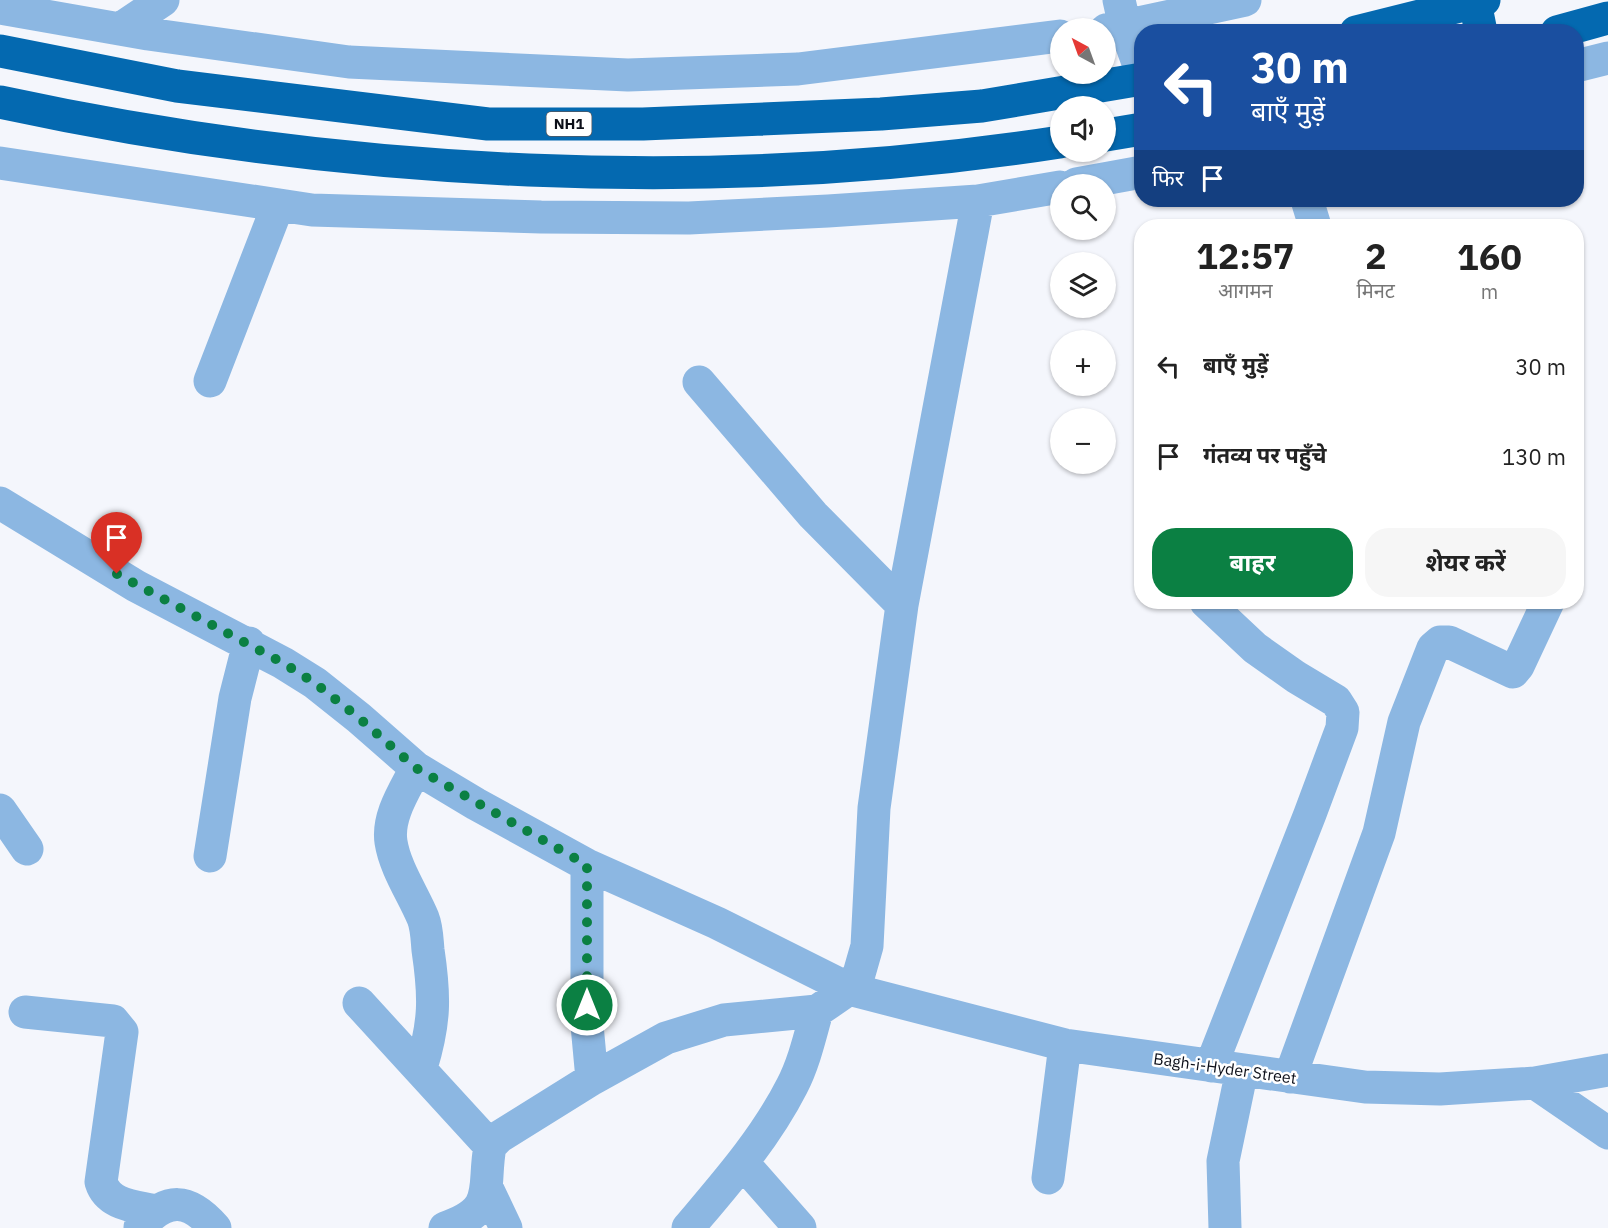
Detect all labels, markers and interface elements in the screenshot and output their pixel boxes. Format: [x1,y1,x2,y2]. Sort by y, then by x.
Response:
north arrow [1050,18,1116,84]
map controls [1050,18,1116,474]
text: 30 m [1251,40,1349,95]
icon: left [1152,48,1230,126]
text: बाएँ मुड़ें [1251,93,1325,128]
button: sound [1050,96,1116,162]
road number: NH1 [546,112,592,136]
icon: arrive [1196,162,1229,195]
text: फिर [1152,163,1184,192]
button: search [1050,174,1116,240]
text: 12:57 [1196,232,1294,279]
text: 2 [1365,232,1387,279]
text: 160 [1457,233,1522,280]
button: layers [1050,252,1116,318]
text: आगमन [1218,277,1273,304]
text: मिनट [1357,277,1395,304]
text: m [1481,278,1498,305]
button: + [1050,330,1116,396]
icon: left [1152,350,1185,383]
text: बाएँ मुड़ें [1203,350,1269,379]
text: 30 m [1515,352,1566,381]
button: − [1050,408,1116,474]
icon: arrive [1152,440,1185,473]
text: गंतव्य पर पहुँचे [1203,440,1327,469]
text: 130 m [1502,442,1566,471]
pin [91,512,142,574]
icon: arrive [100,521,133,554]
button: बाहर [1152,528,1353,597]
button: शेयर करें [1365,528,1566,597]
position arrow [555,973,619,1037]
street label: Bagh-i-Hyder Street [1152,1048,1298,1088]

